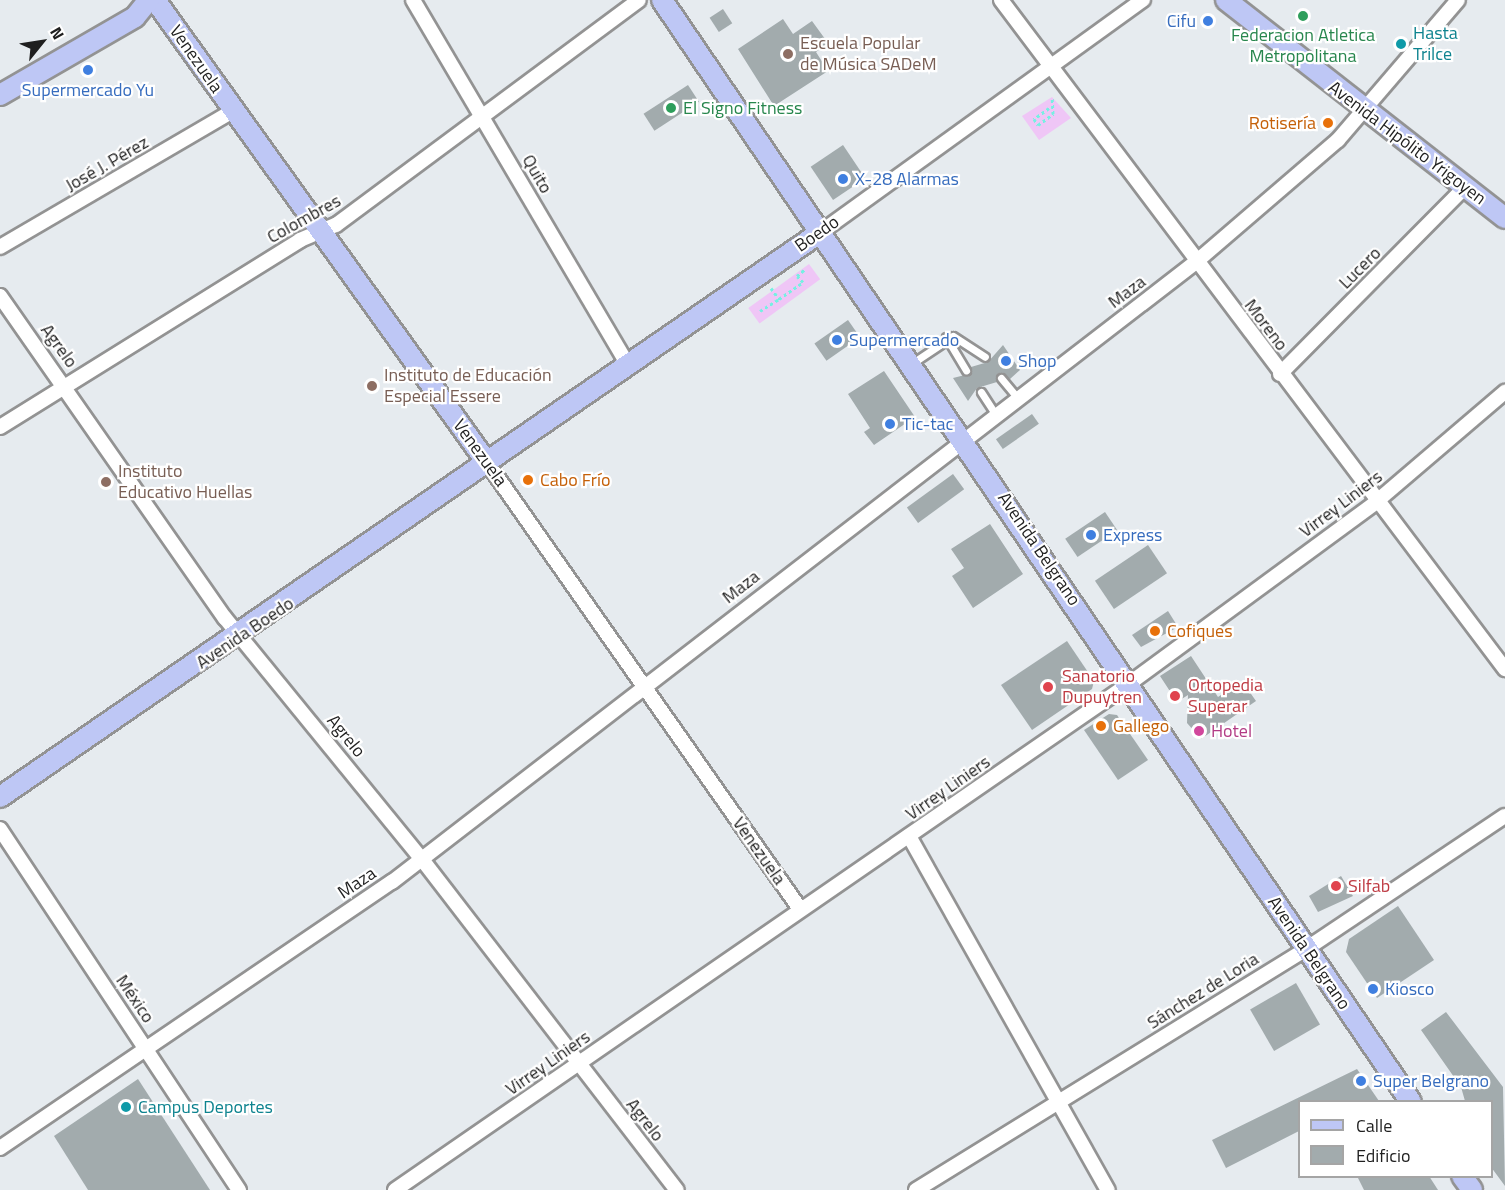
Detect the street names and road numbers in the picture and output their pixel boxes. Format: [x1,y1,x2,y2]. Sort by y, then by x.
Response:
street label: Venezuela [165,21,227,97]
street label: Avenida Hipólito Yrigoyen [1324,77,1490,209]
street label: José J. Pérez [62,132,152,196]
street label: Quito [517,151,557,197]
street label: Colombres [263,190,345,248]
street label: Boedo [791,211,843,257]
street label: Lucero [1335,243,1385,293]
street label: Maza [1104,271,1150,313]
street label: Moreno [1240,295,1292,355]
street label: Agrelo [36,320,82,372]
street label: Venezuela [448,415,512,491]
street label: Virrey Liniers [1295,466,1387,542]
street label: Avenida Belgrano [993,488,1085,610]
street label: Maza [718,566,764,608]
street label: Avenida Boedo [192,593,298,673]
street label: Agrelo [322,710,370,762]
street label: Virrey Liniers [902,751,994,825]
street label: Venezuela [728,813,790,889]
street label: Maza [334,862,380,904]
street label: Avenida Belgrano [1263,892,1355,1014]
street label: Sánchez de Loria [1143,948,1263,1034]
street label: México [111,971,159,1027]
street label: Virrey Liniers [502,1026,594,1100]
street label: Agrelo [622,1094,668,1146]

